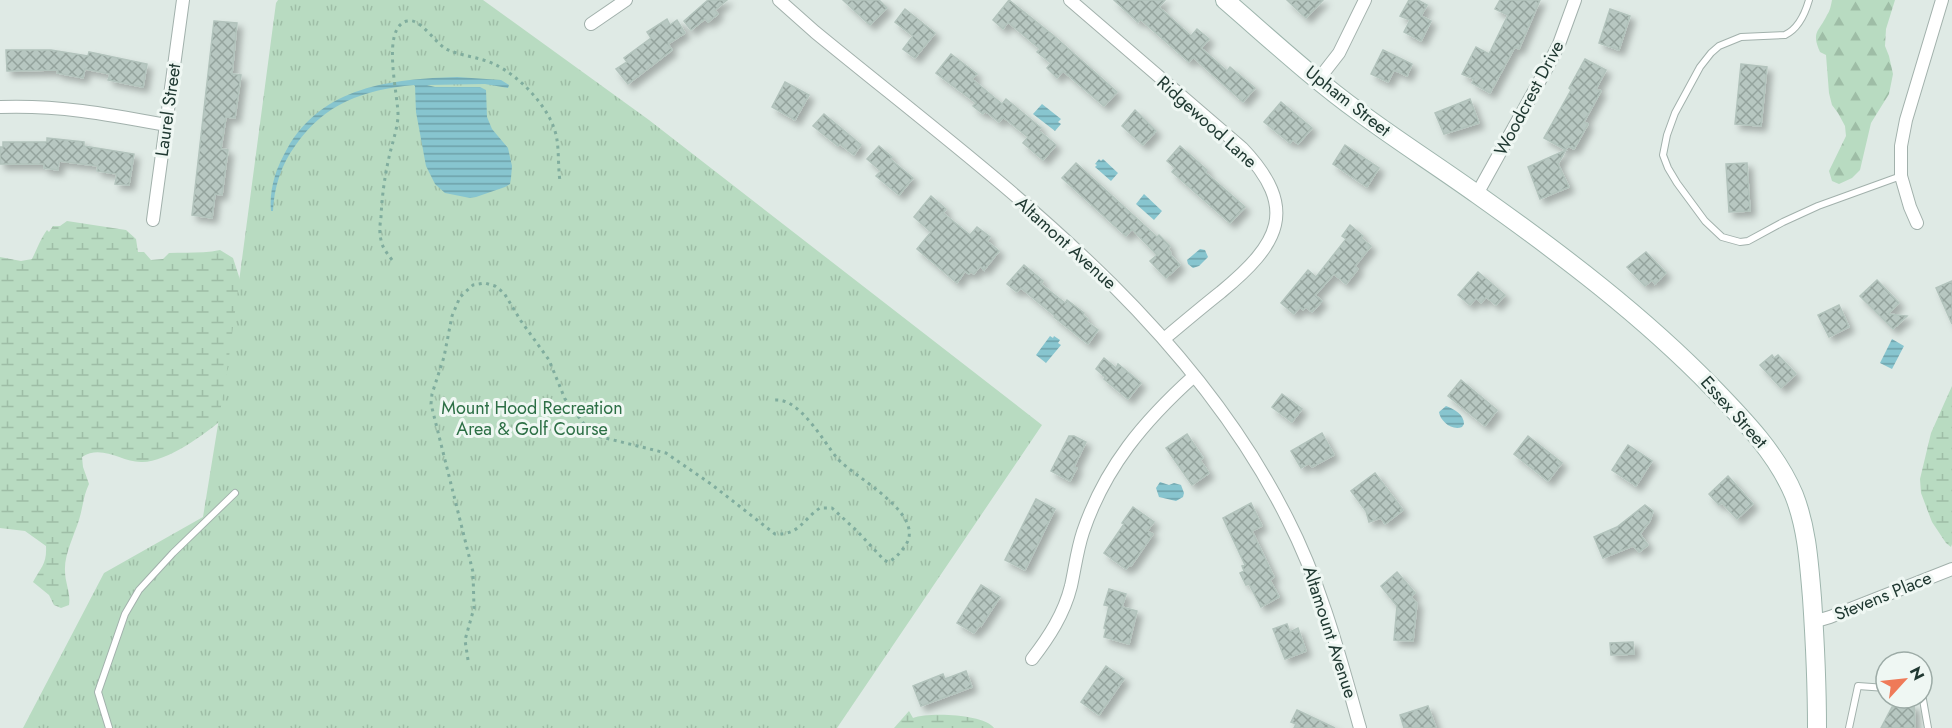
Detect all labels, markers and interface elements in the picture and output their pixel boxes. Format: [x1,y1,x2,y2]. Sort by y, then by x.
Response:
street label: Woodcrest Drive [1488,36,1570,160]
street label: Upham Street [1300,59,1397,143]
street label: Laurel Street [149,61,187,158]
street label: Ridgewood Lane [1151,70,1263,174]
street label: Altamont Avenue [1010,190,1122,296]
street label: Essex Street [1694,370,1774,454]
park label: Mount Hood Recreation Area & Golf Course [441,395,623,442]
street label: Altamount Avenue [1296,563,1364,701]
street label: Stevens Place [1830,565,1936,627]
north arrow [1874,650,1934,710]
text: N [1904,663,1930,684]

